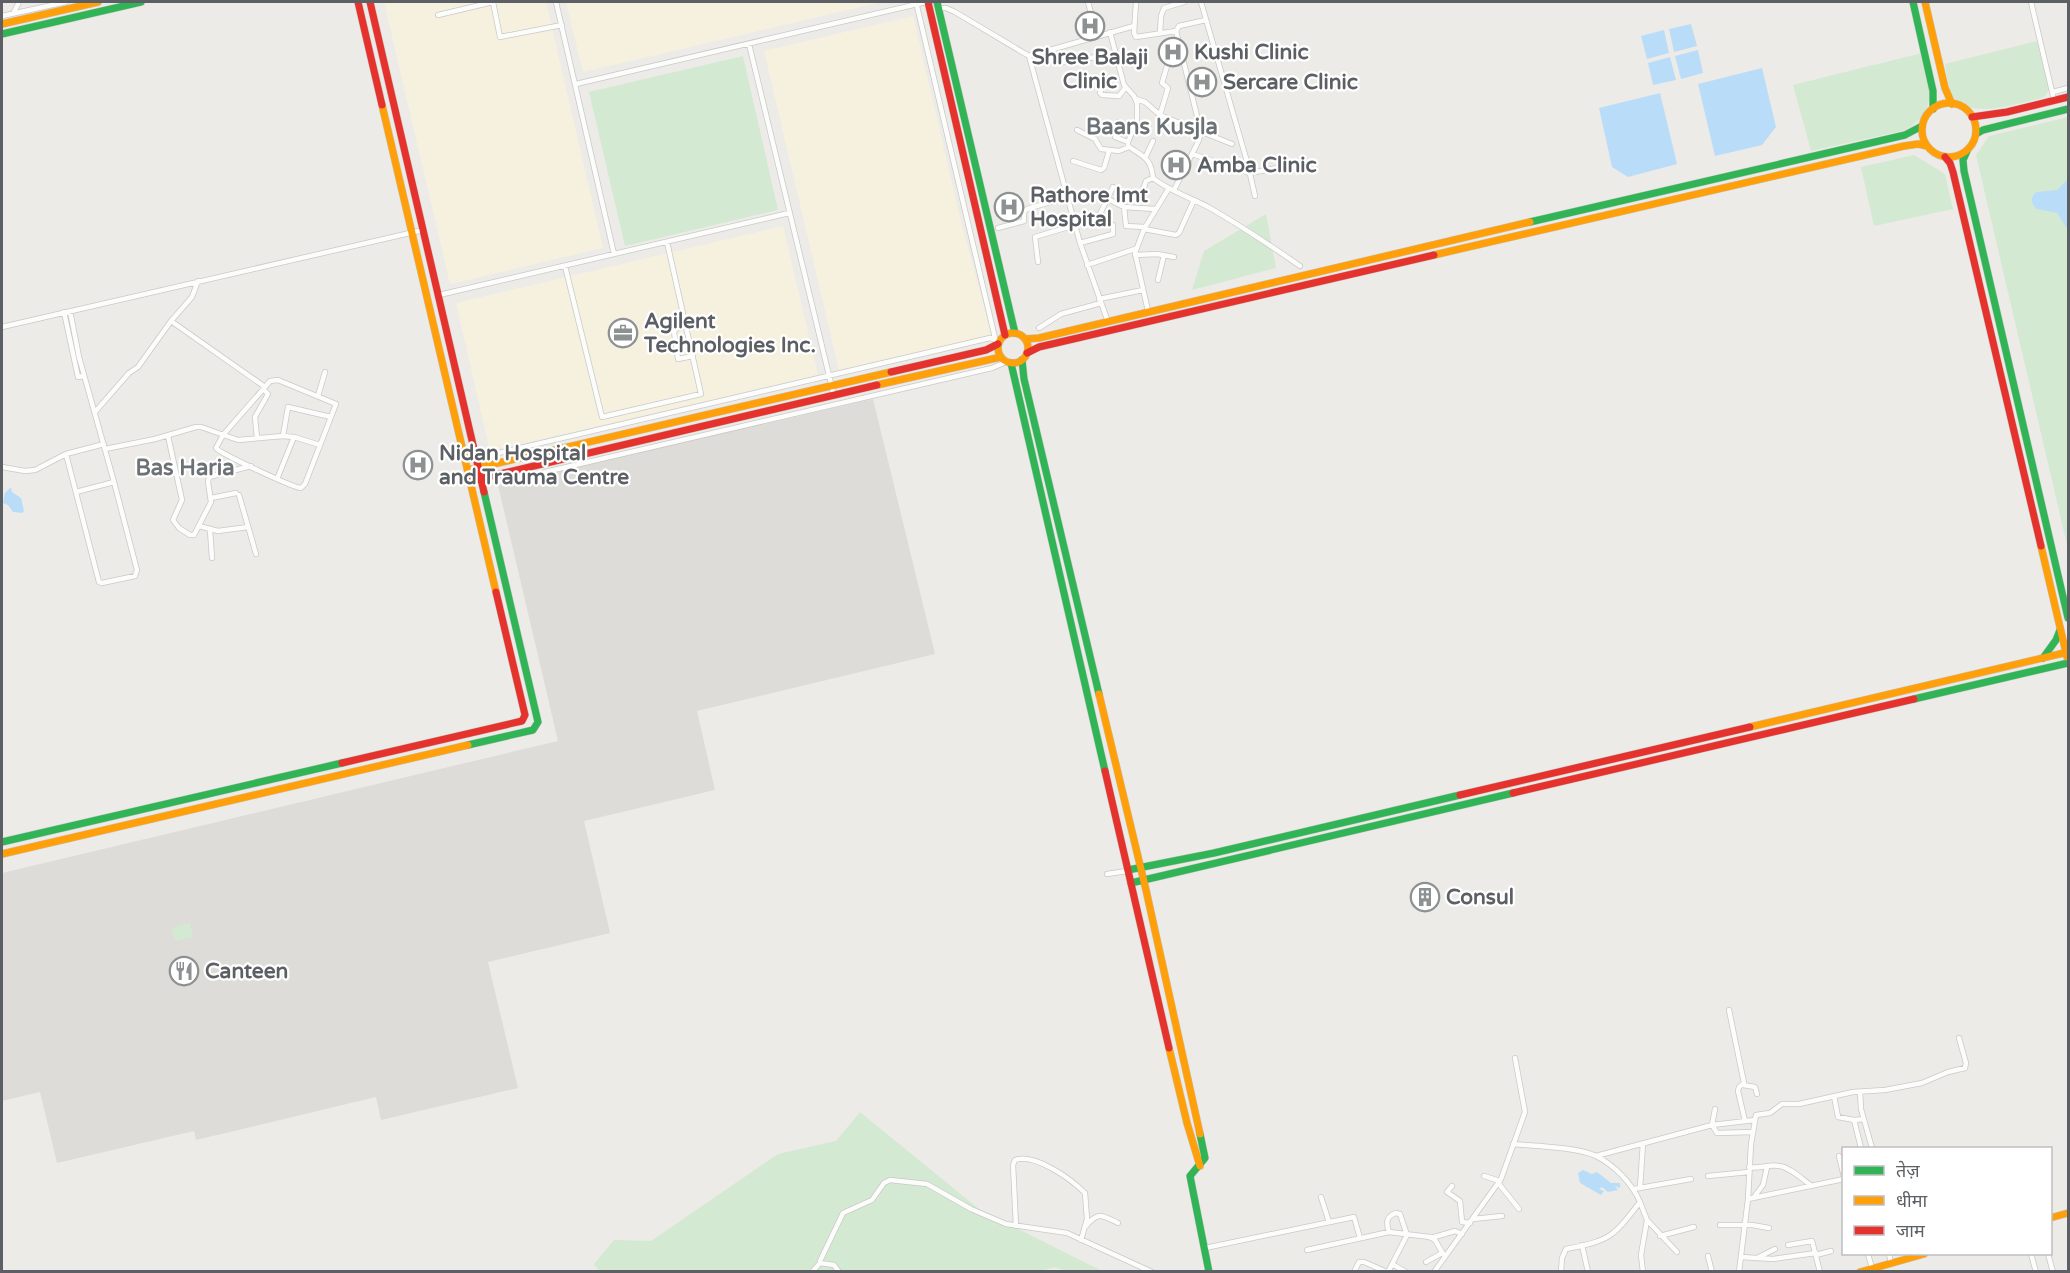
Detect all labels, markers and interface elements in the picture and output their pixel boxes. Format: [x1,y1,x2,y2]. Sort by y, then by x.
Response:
hospital icon: Shree Balaji Clinic [1074,10,1106,42]
hospital icon: Kushi Clinic [1157,36,1189,68]
place label: Kushi Clinic [1194,40,1309,65]
place label: Shree Balaji Clinic [1032,45,1148,94]
hospital icon: Sercare Clinic [1186,66,1218,98]
place label: Sercare Clinic [1223,70,1358,95]
district label: Baans Kusjla [1086,114,1218,140]
hospital icon: Amba Clinic [1160,149,1192,181]
place label: Amba Clinic [1197,153,1317,178]
place label: Rathore Imt Hospital [1030,183,1148,232]
hospital icon: Rathore Imt Hospital [993,191,1025,223]
place label: Agilent Technologies Inc. [643,309,816,358]
office icon: Agilent Technologies Inc. [607,317,639,349]
place label: Nidan Hospital and Trauma Centre [439,441,629,490]
hospital icon: Nidan Hospital and Trauma Centre [402,449,434,481]
district label: Bas Haria [135,455,235,481]
building icon: Consul [1409,881,1441,913]
place label: Consul [1446,885,1514,910]
restaurant icon: Canteen [168,955,200,987]
place label: Canteen [205,959,288,984]
legend [1842,1147,2052,1255]
text: तेज़ [1896,1160,1920,1182]
text: धीमा [1896,1190,1927,1212]
text: जाम [1896,1220,1926,1242]

